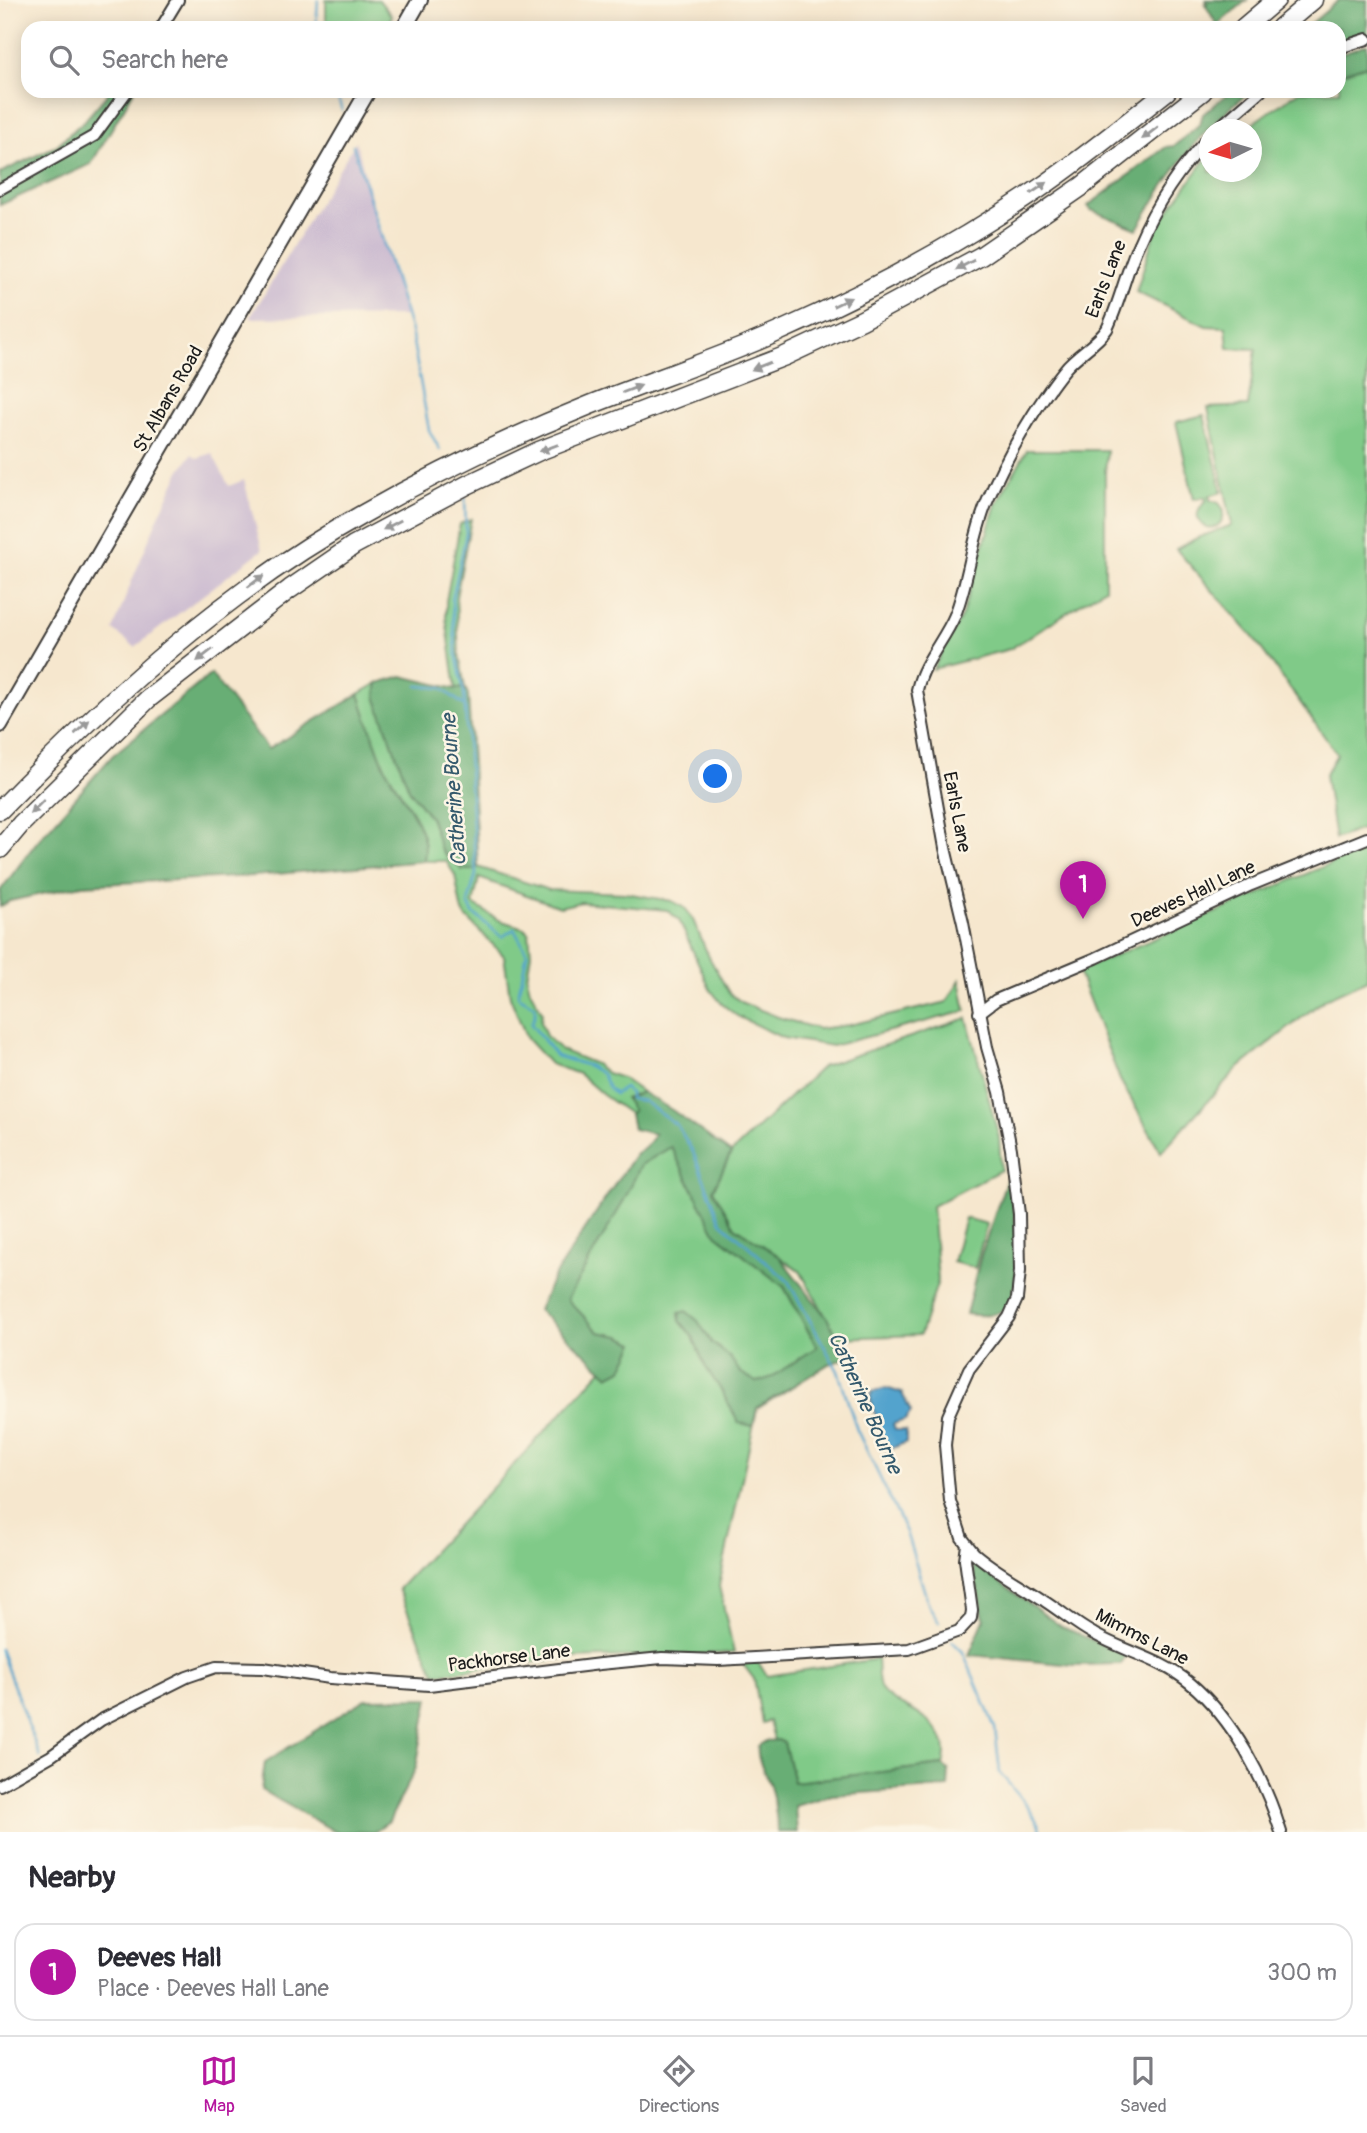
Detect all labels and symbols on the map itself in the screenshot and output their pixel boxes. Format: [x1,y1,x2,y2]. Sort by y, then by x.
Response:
north arrow [1199,119,1262,182]
one-way arrow [1141,126,1159,141]
one-way arrow [1029,182,1048,195]
street label: Earls Lane [1080,236,1132,321]
one-way arrow [955,260,975,271]
one-way arrow [832,296,852,308]
street label: St Albans Road [128,341,208,457]
one-way arrow [750,360,771,371]
one-way arrow [621,383,642,394]
one-way arrow [538,442,559,453]
one-way arrow [382,519,401,531]
one-way arrow [247,573,265,588]
one-way arrow [197,647,215,662]
water label: Catherine Bourne [435,711,473,867]
one-way arrow [73,719,91,735]
your location [698,759,732,793]
street label: Earls Lane [937,770,977,855]
one-way arrow [29,799,46,816]
street label: Deeves Hall Lane [1127,854,1260,933]
pin: 1 [1060,861,1106,919]
water label: Catherine Bourne [822,1328,909,1480]
street label: Mimms Lane [1091,1603,1193,1671]
street label: Packhorse Lane [446,1639,572,1677]

